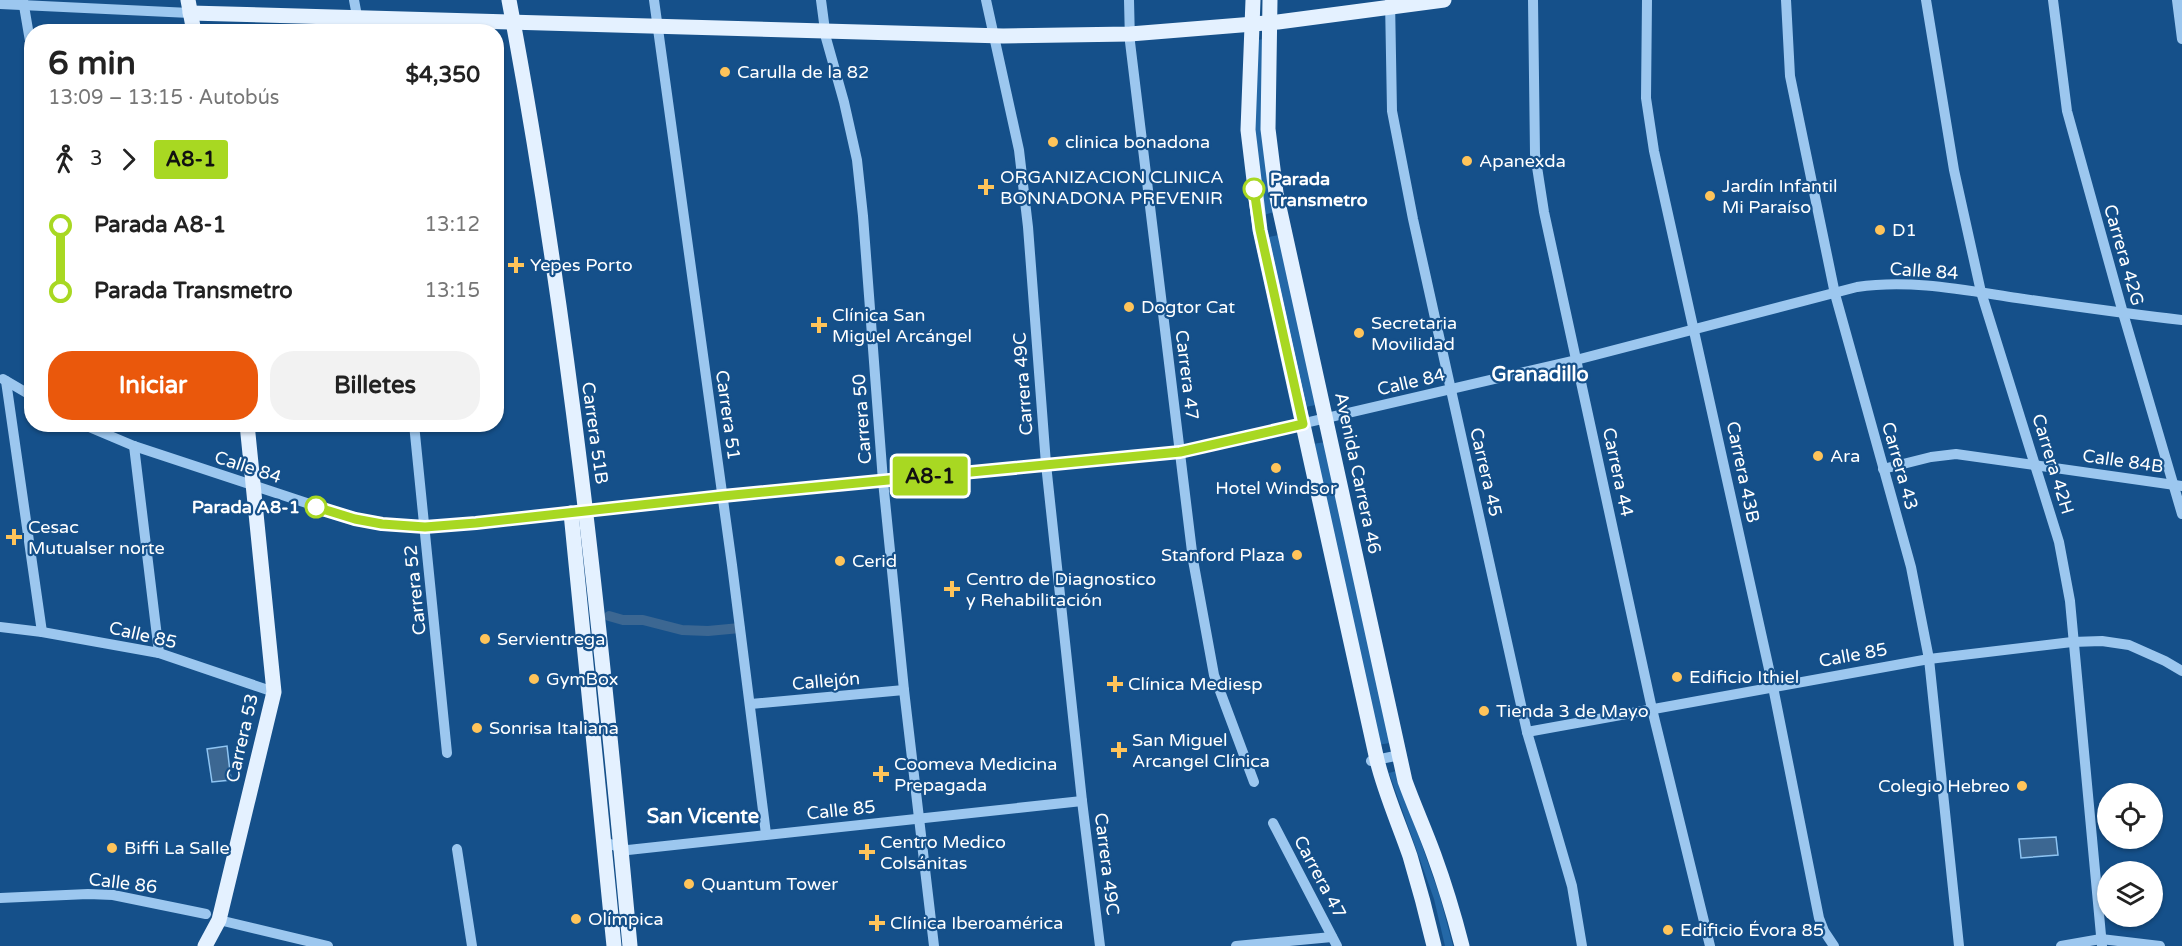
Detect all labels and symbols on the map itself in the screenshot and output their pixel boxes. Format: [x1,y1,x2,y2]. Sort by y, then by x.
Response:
place label: Carulla de la 82 [737,61,869,83]
marker: Carulla de la 82 [718,65,732,79]
place label: clinica bonadona [1065,131,1210,153]
marker: clinica bonadona [1046,135,1060,149]
place label: Apanexda [1479,150,1566,172]
marker: Apanexda [1460,154,1474,168]
place label: ORGANIZACION CLINICA BONNADONA PREVENIR [1000,166,1224,209]
place label: Parada Transmetro [1269,168,1368,211]
place label: Jardín Infantil Mi Paraíso [1722,175,1838,218]
marker: ORGANIZACION CLINICA BONNADONA PREVENIR [977,178,995,196]
marker: Parada Transmetro [1243,178,1265,200]
marker: Jardín Infantil Mi Paraíso [1703,189,1717,203]
street label: Carrera 42G [2099,202,2149,308]
place label: D1 [1892,219,1917,241]
marker: D1 [1873,223,1887,237]
place label: Yepes Porto [530,254,633,276]
marker: Yepes Porto [507,256,525,274]
street label: Calle 84 [1889,258,1959,284]
place label: Dogtor Cat [1141,296,1235,318]
marker: Dogtor Cat [1122,300,1136,314]
place label: Clínica San Miguel Arcángel [832,304,972,347]
place label: Secretaria Movilidad [1371,312,1457,355]
marker: Clínica San Miguel Arcángel [810,316,828,334]
marker: Secretaria Movilidad [1352,326,1366,340]
street label: Carrera 47 [1171,329,1203,421]
street label: Carrera 49C [1008,332,1038,436]
district label: Granadillo [1491,363,1589,387]
street label: Calle 84 [1375,364,1447,400]
street label: Carrera 51 [711,369,745,461]
street label: Carrera 50 [848,373,876,465]
street label: Carrera 51B [577,380,613,486]
street label: Avenida Carrera 46 [1330,390,1386,556]
street label: Carrera 42H [2027,411,2079,517]
street label: Carrera 43B [1722,419,1764,525]
street label: Carrera 43 [1877,419,1923,513]
street label: Carrera 45 [1465,425,1507,519]
street label: Carrera 44 [1598,425,1638,519]
street label: Calle 84B [2081,444,2165,478]
place label: Ara [1830,445,1860,467]
street label: Calle 84 [212,446,284,488]
marker: Ara [1811,449,1825,463]
line badge: A8-1 [888,456,972,496]
marker: Hotel Windsor [1269,461,1283,475]
place label: Hotel Windsor [1215,477,1337,499]
place label: Parada A8-1 [192,496,300,518]
marker: Parada A8-1 [305,496,327,518]
place label: Cesac Mutualser norte [28,516,165,559]
marker: Cesac Mutualser norte [5,528,23,546]
street label: Carrera 52 [399,544,431,636]
place label: Stanford Plaza [1161,544,1285,566]
marker: Stanford Plaza [1290,548,1304,562]
place label: Cerid [852,550,897,572]
marker: Cerid [833,554,847,568]
place label: Centro de Diagnostico y Rehabilitación [966,568,1156,611]
marker: Centro de Diagnostico y Rehabilitación [943,580,961,598]
street label: Calle 85 [107,617,179,653]
place label: Servientrega [497,628,605,650]
marker: Servientrega [478,632,492,646]
street label: Calle 85 [1817,638,1889,672]
place label: Edificio Ithiel [1689,666,1799,688]
street label: Callejón [791,667,861,695]
place label: GymBox [546,668,618,690]
marker: Edificio Ithiel [1670,670,1684,684]
marker: GymBox [527,672,541,686]
place label: Clínica Mediesp [1128,673,1263,695]
marker: Clínica Mediesp [1106,675,1124,693]
street label: Carrera 53 [221,691,263,785]
place label: Tienda 3 de Mayo [1496,700,1649,722]
marker: Tienda 3 de Mayo [1477,704,1491,718]
place label: Sonrisa Italiana [489,717,619,739]
marker: Sonrisa Italiana [470,721,484,735]
place label: San Miguel Arcangel Clínica [1132,729,1270,772]
marker: San Miguel Arcangel Clínica [1110,741,1128,759]
place label: Coomeva Medicina Prepagada [894,753,1057,796]
marker: Coomeva Medicina Prepagada [872,765,890,783]
place label: Colegio Hebreo [1878,775,2010,797]
marker: Colegio Hebreo [2015,779,2029,793]
street label: Calle 85 [806,795,876,825]
district label: San Vicente [647,805,759,829]
street label: Carrera 49C [1090,811,1124,917]
place label: Centro Medico Colsánitas [880,831,1006,874]
street label: Carrera 47 [1289,832,1351,922]
place label: Biffi La Salle [124,837,230,859]
marker: Biffi La Salle [105,841,119,855]
marker: Centro Medico Colsánitas [858,843,876,861]
street label: Calle 86 [87,868,159,898]
place label: Quantum Tower [701,873,838,895]
marker: Quantum Tower [682,877,696,891]
place label: Olímpica [588,908,664,930]
marker: Olímpica [569,912,583,926]
place label: Clínica Iberoamérica [890,912,1063,934]
marker: Clínica Iberoamérica [868,914,886,932]
place label: Edificio Évora 85 [1680,919,1824,941]
marker: Edificio Évora 85 [1661,923,1675,937]

